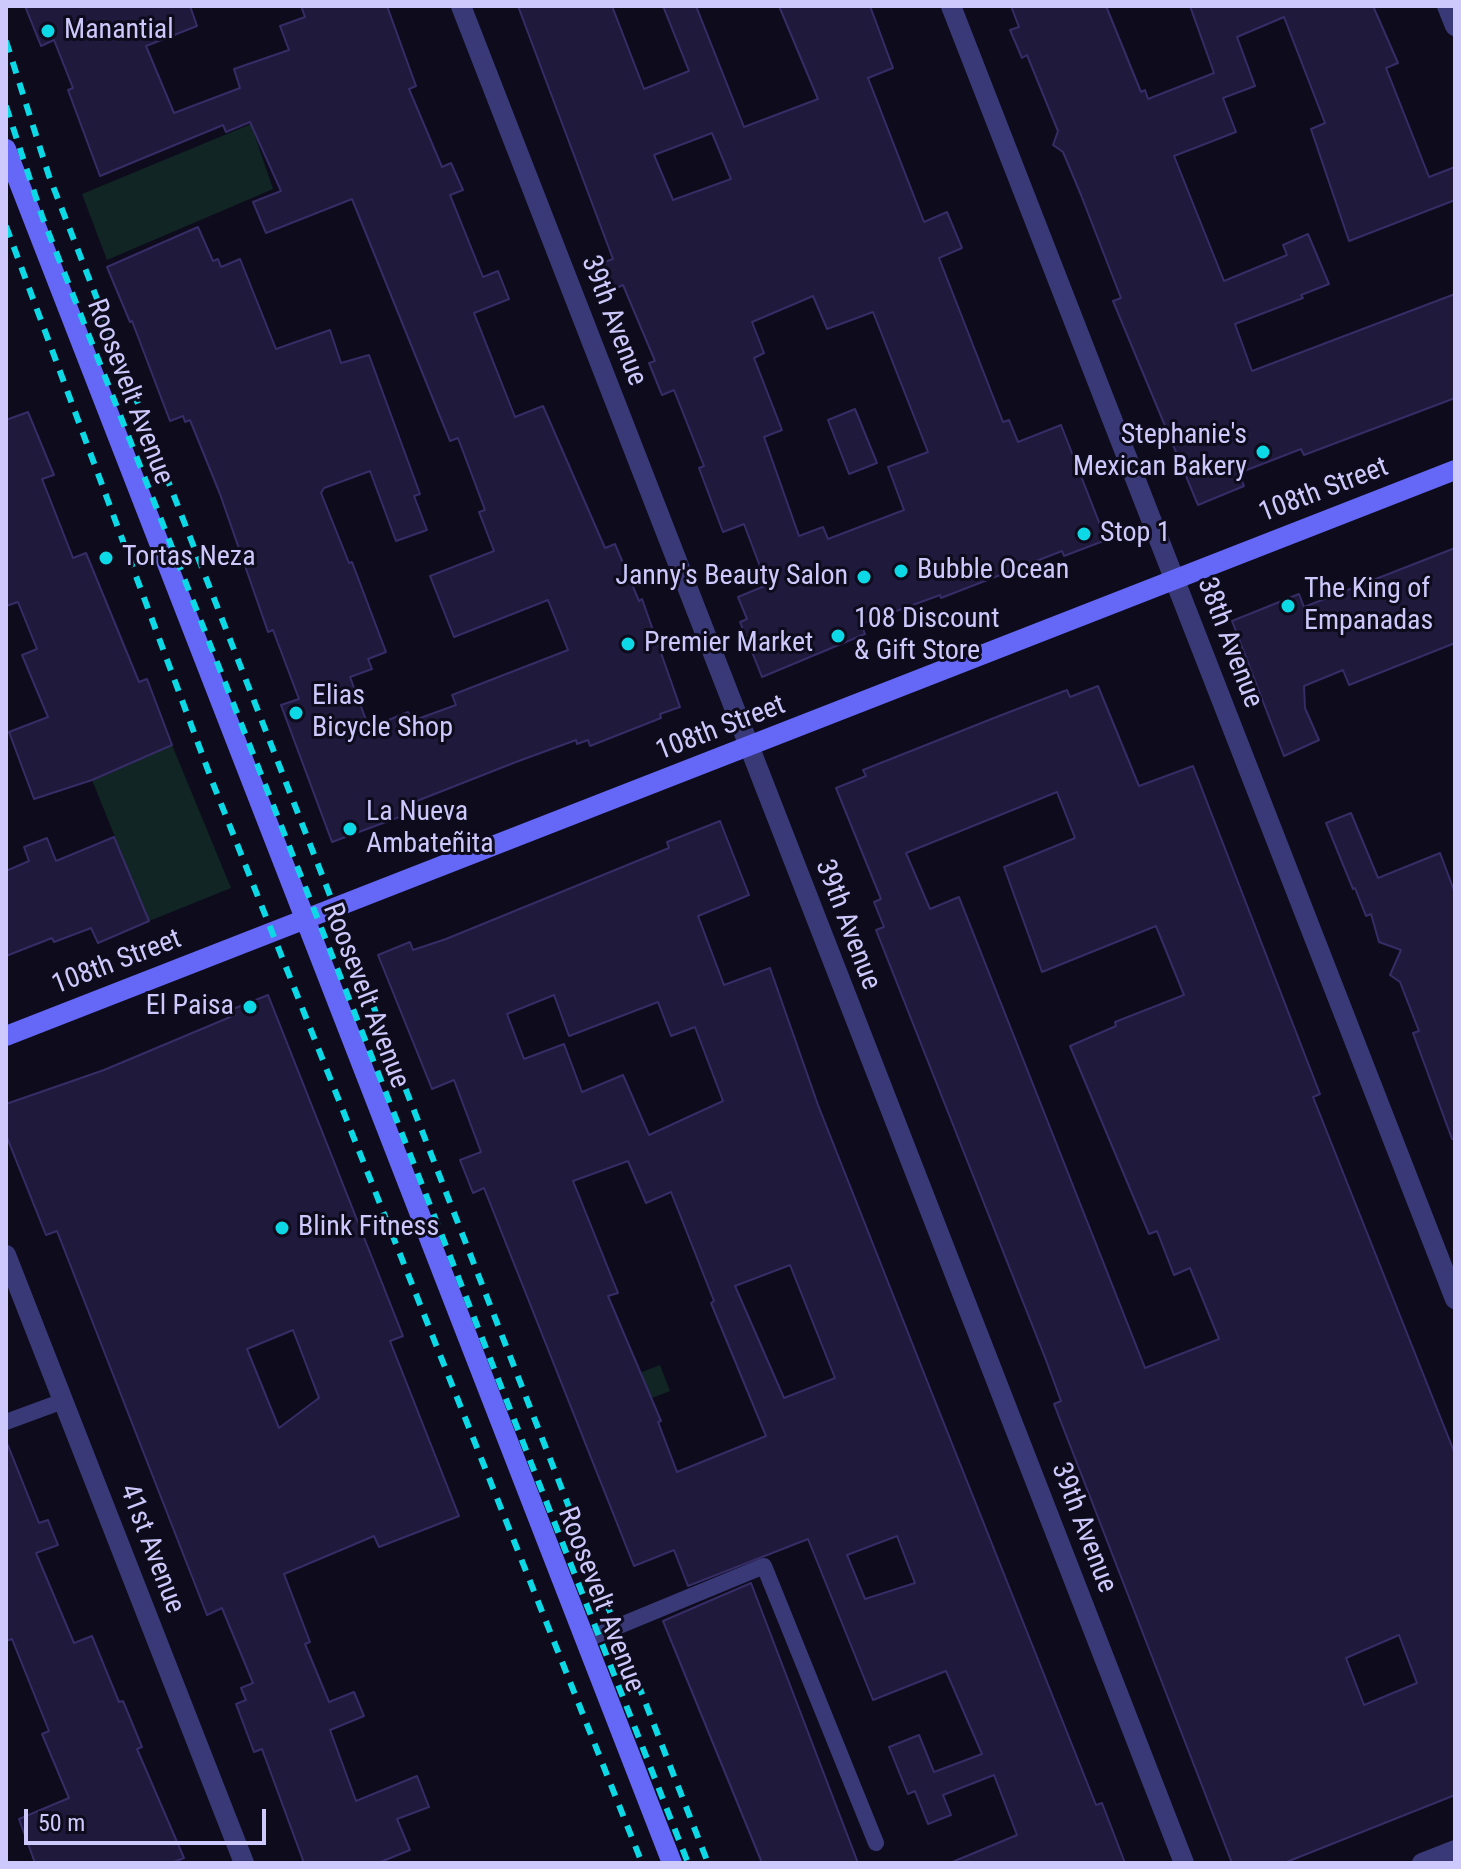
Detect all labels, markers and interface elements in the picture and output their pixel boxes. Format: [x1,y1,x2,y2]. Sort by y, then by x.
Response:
place label: Manantial [64,14,174,48]
marker: Manantial [39,22,57,40]
street label: 39th Avenue [573,251,653,391]
street label: Roosevelt Avenue [78,295,180,489]
place label: Stephanie's Mexican Bakery [1073,419,1247,485]
marker: Stephanie's Mexican Bakery [1254,443,1272,461]
street label: 108th Street [1255,451,1393,531]
place label: Stop 1 [1100,517,1171,551]
marker: Stop 1 [1075,525,1093,543]
place label: Tortas Neza [122,541,256,575]
marker: Tortas Neza [97,549,115,567]
place label: Bubble Ocean [917,554,1069,588]
place label: Janny's Beauty Salon [615,560,848,594]
marker: Bubble Ocean [892,562,910,580]
marker: Janny's Beauty Salon [855,568,873,586]
street label: 38th Avenue [1189,573,1269,713]
place label: The King of Empanadas [1304,573,1433,639]
marker: The King of Empanadas [1279,597,1297,615]
place label: 108 Discount & Gift Store [854,603,999,669]
place label: Premier Market [644,627,813,661]
marker: 108 Discount & Gift Store [829,627,847,645]
marker: Premier Market [619,635,637,653]
place label: Elias Bicycle Shop [312,680,453,746]
street label: 108th Street [652,689,790,769]
marker: Elias Bicycle Shop [287,704,305,722]
place label: La Nueva Ambateñita [366,796,494,862]
marker: La Nueva Ambateñita [341,820,359,838]
street label: 39th Avenue [807,855,887,995]
street label: Roosevelt Avenue [314,899,416,1093]
street label: 108th Street [48,923,186,1003]
place label: El Paisa [146,990,234,1024]
marker: El Paisa [241,998,259,1016]
place label: Blink Fitness [298,1211,439,1245]
marker: Blink Fitness [273,1219,291,1237]
street label: 39th Avenue [1043,1458,1123,1598]
street label: 41st Avenue [111,1480,191,1618]
street label: Roosevelt Avenue [549,1503,651,1697]
scale bar [28,1793,270,1843]
text: 50 m [38,1809,85,1837]

